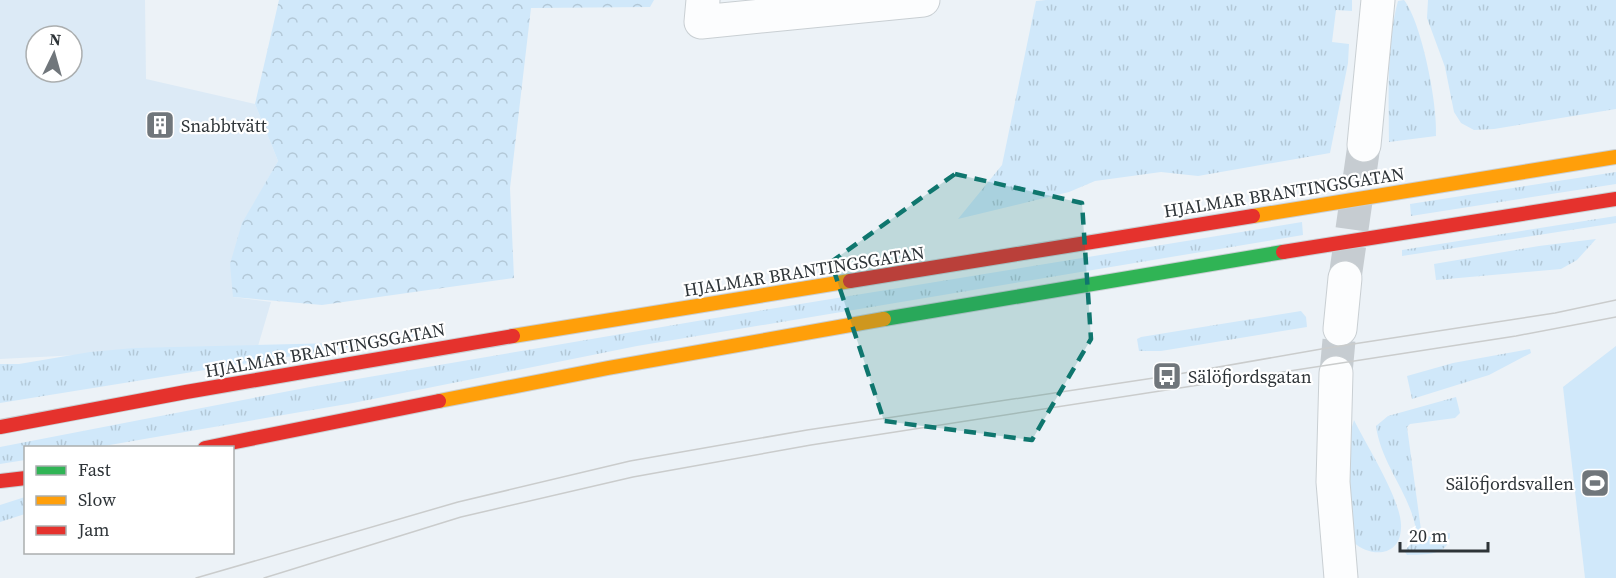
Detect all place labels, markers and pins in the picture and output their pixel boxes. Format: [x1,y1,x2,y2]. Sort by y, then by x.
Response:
building icon: Snabbtvätt [144,109,176,141]
place label: Snabbtvätt [181,113,267,138]
bus stop icon: Sälöfjordsgatan [1151,360,1183,392]
place label: Sälöfjordsgatan [1188,364,1312,389]
sports icon: Sälöfjordsvallen [1579,467,1611,499]
place label: Sälöfjordsvallen [1446,471,1574,496]

